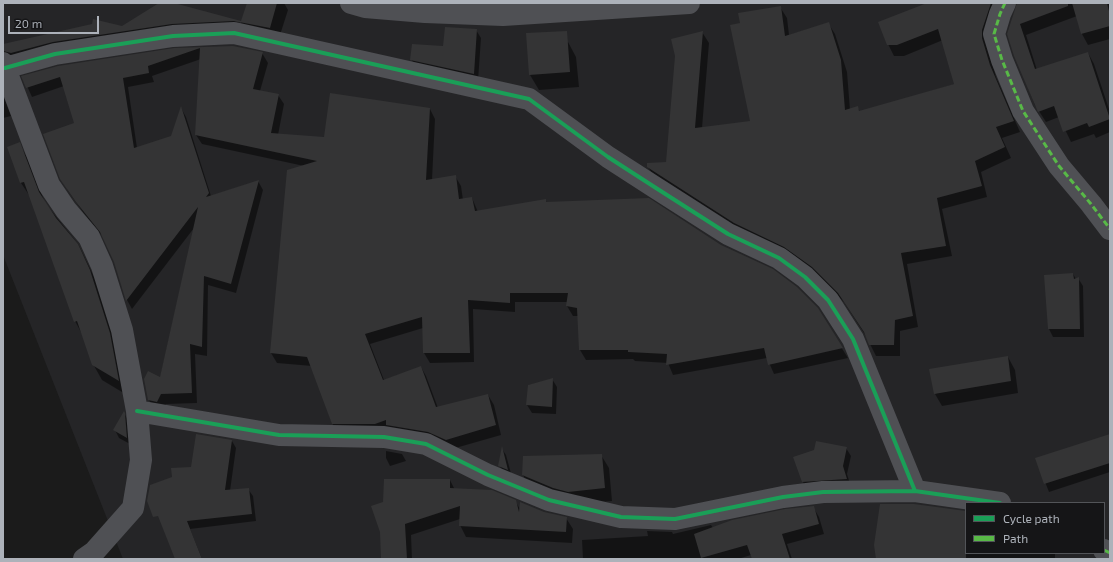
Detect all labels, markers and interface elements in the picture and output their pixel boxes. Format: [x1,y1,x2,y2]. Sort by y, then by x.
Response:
scale bar [10,8,101,34]
text: 20 m [15,16,42,30]
legend [965,502,1105,554]
text: Cycle path [1003,511,1060,525]
text: Path [1003,531,1028,545]

